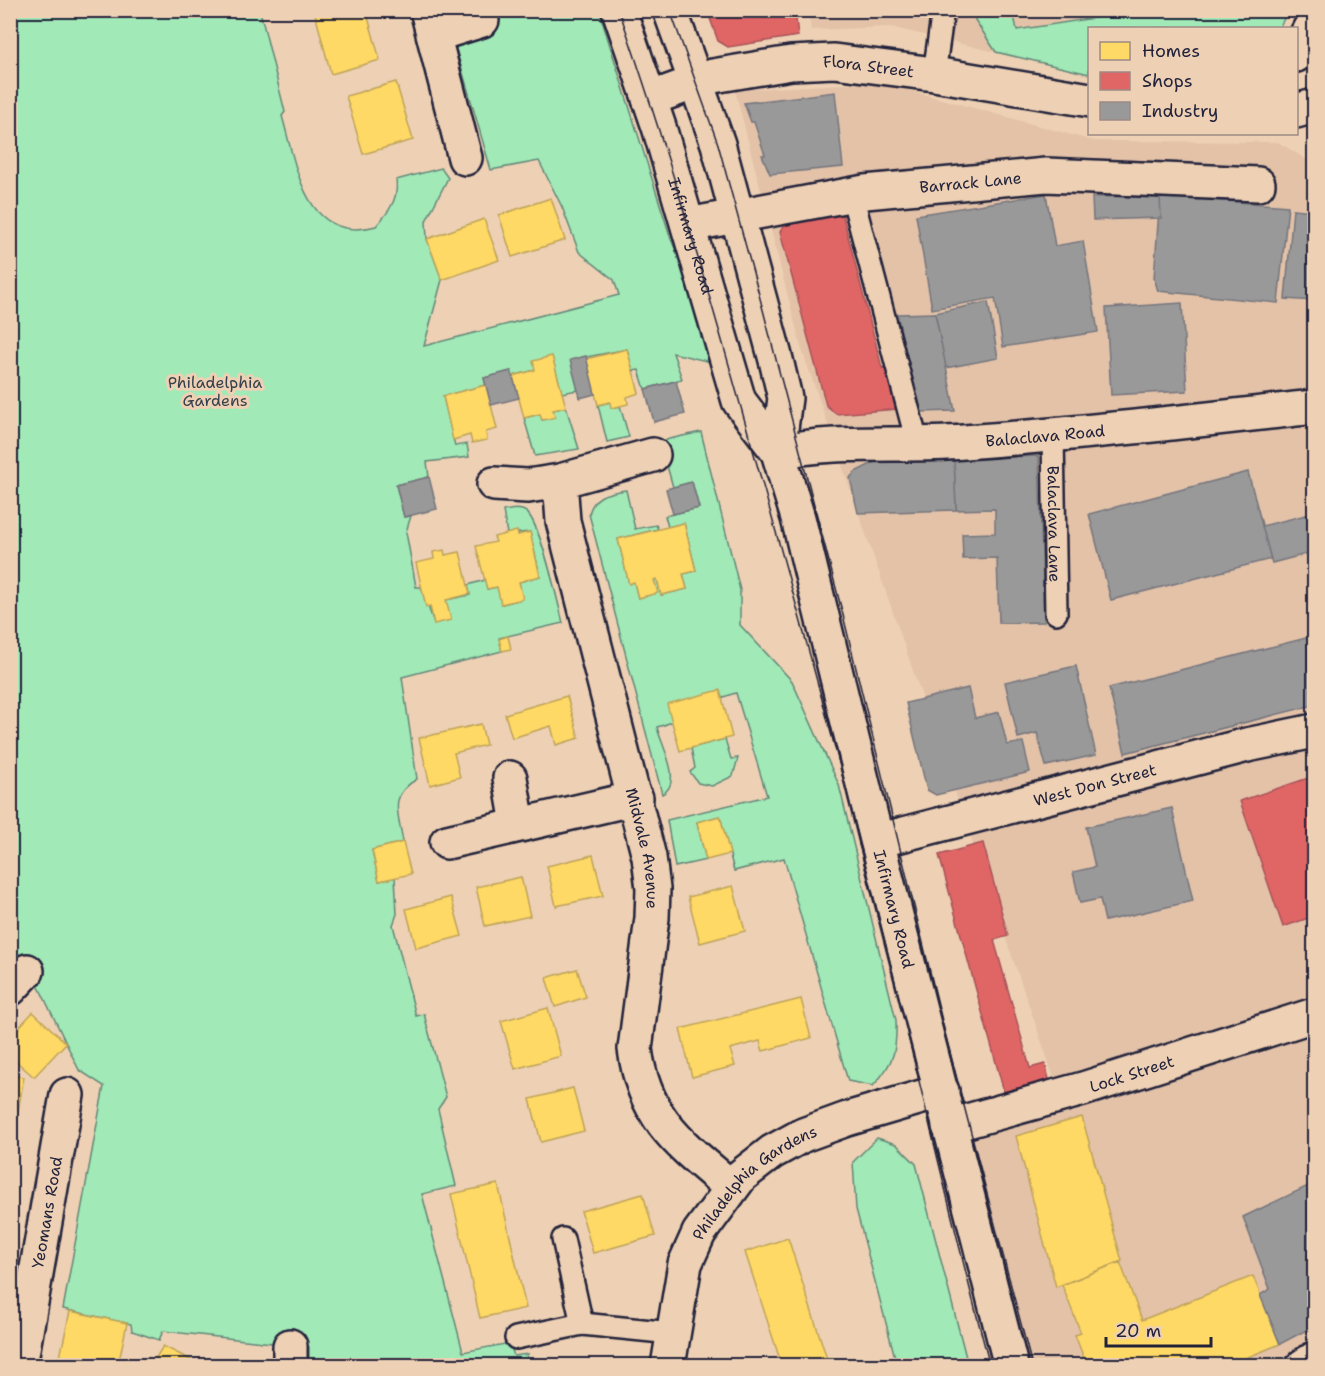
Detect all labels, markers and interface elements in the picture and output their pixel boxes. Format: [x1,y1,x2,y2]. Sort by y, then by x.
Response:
legend [1088,27,1298,135]
text: Homes [1142,39,1200,63]
street label: Flora Street [823,51,915,82]
text: Shops [1142,69,1193,93]
text: Industry [1142,99,1218,123]
street label: Barrack Lane [919,167,1022,198]
street label: Infirmary Road [663,175,718,297]
park label: Philadelphia Gardens [168,372,262,411]
street label: Balaclava Road [985,420,1106,451]
street label: Balaclava Lane [1043,465,1065,583]
street label: West Don Street [1031,759,1159,811]
street label: Midvale Avenue [621,785,663,909]
street label: Infirmary Road [869,848,919,970]
street label: Lock Street [1087,1051,1177,1097]
street label: Philadelphia Gardens [687,1121,820,1243]
street label: Yeomans Road [27,1155,67,1270]
scale bar [1106,1310,1211,1348]
text: 20 m [1115,1319,1161,1343]

